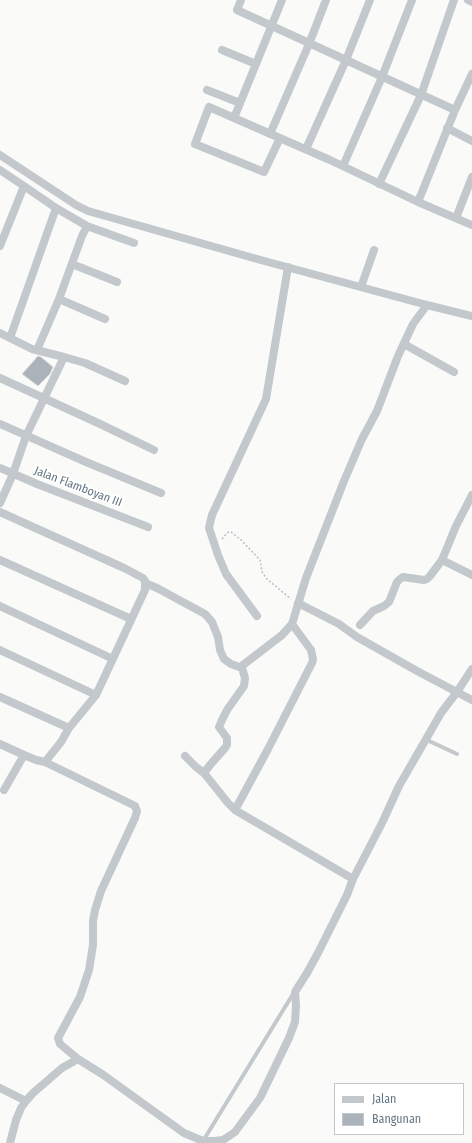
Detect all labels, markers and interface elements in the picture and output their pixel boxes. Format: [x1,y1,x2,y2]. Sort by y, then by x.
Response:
street label: Jalan Flamboyan III [32,464,124,510]
legend [334,1083,464,1135]
text: Jalan [372,1092,396,1106]
text: Bangunan [372,1112,421,1126]

